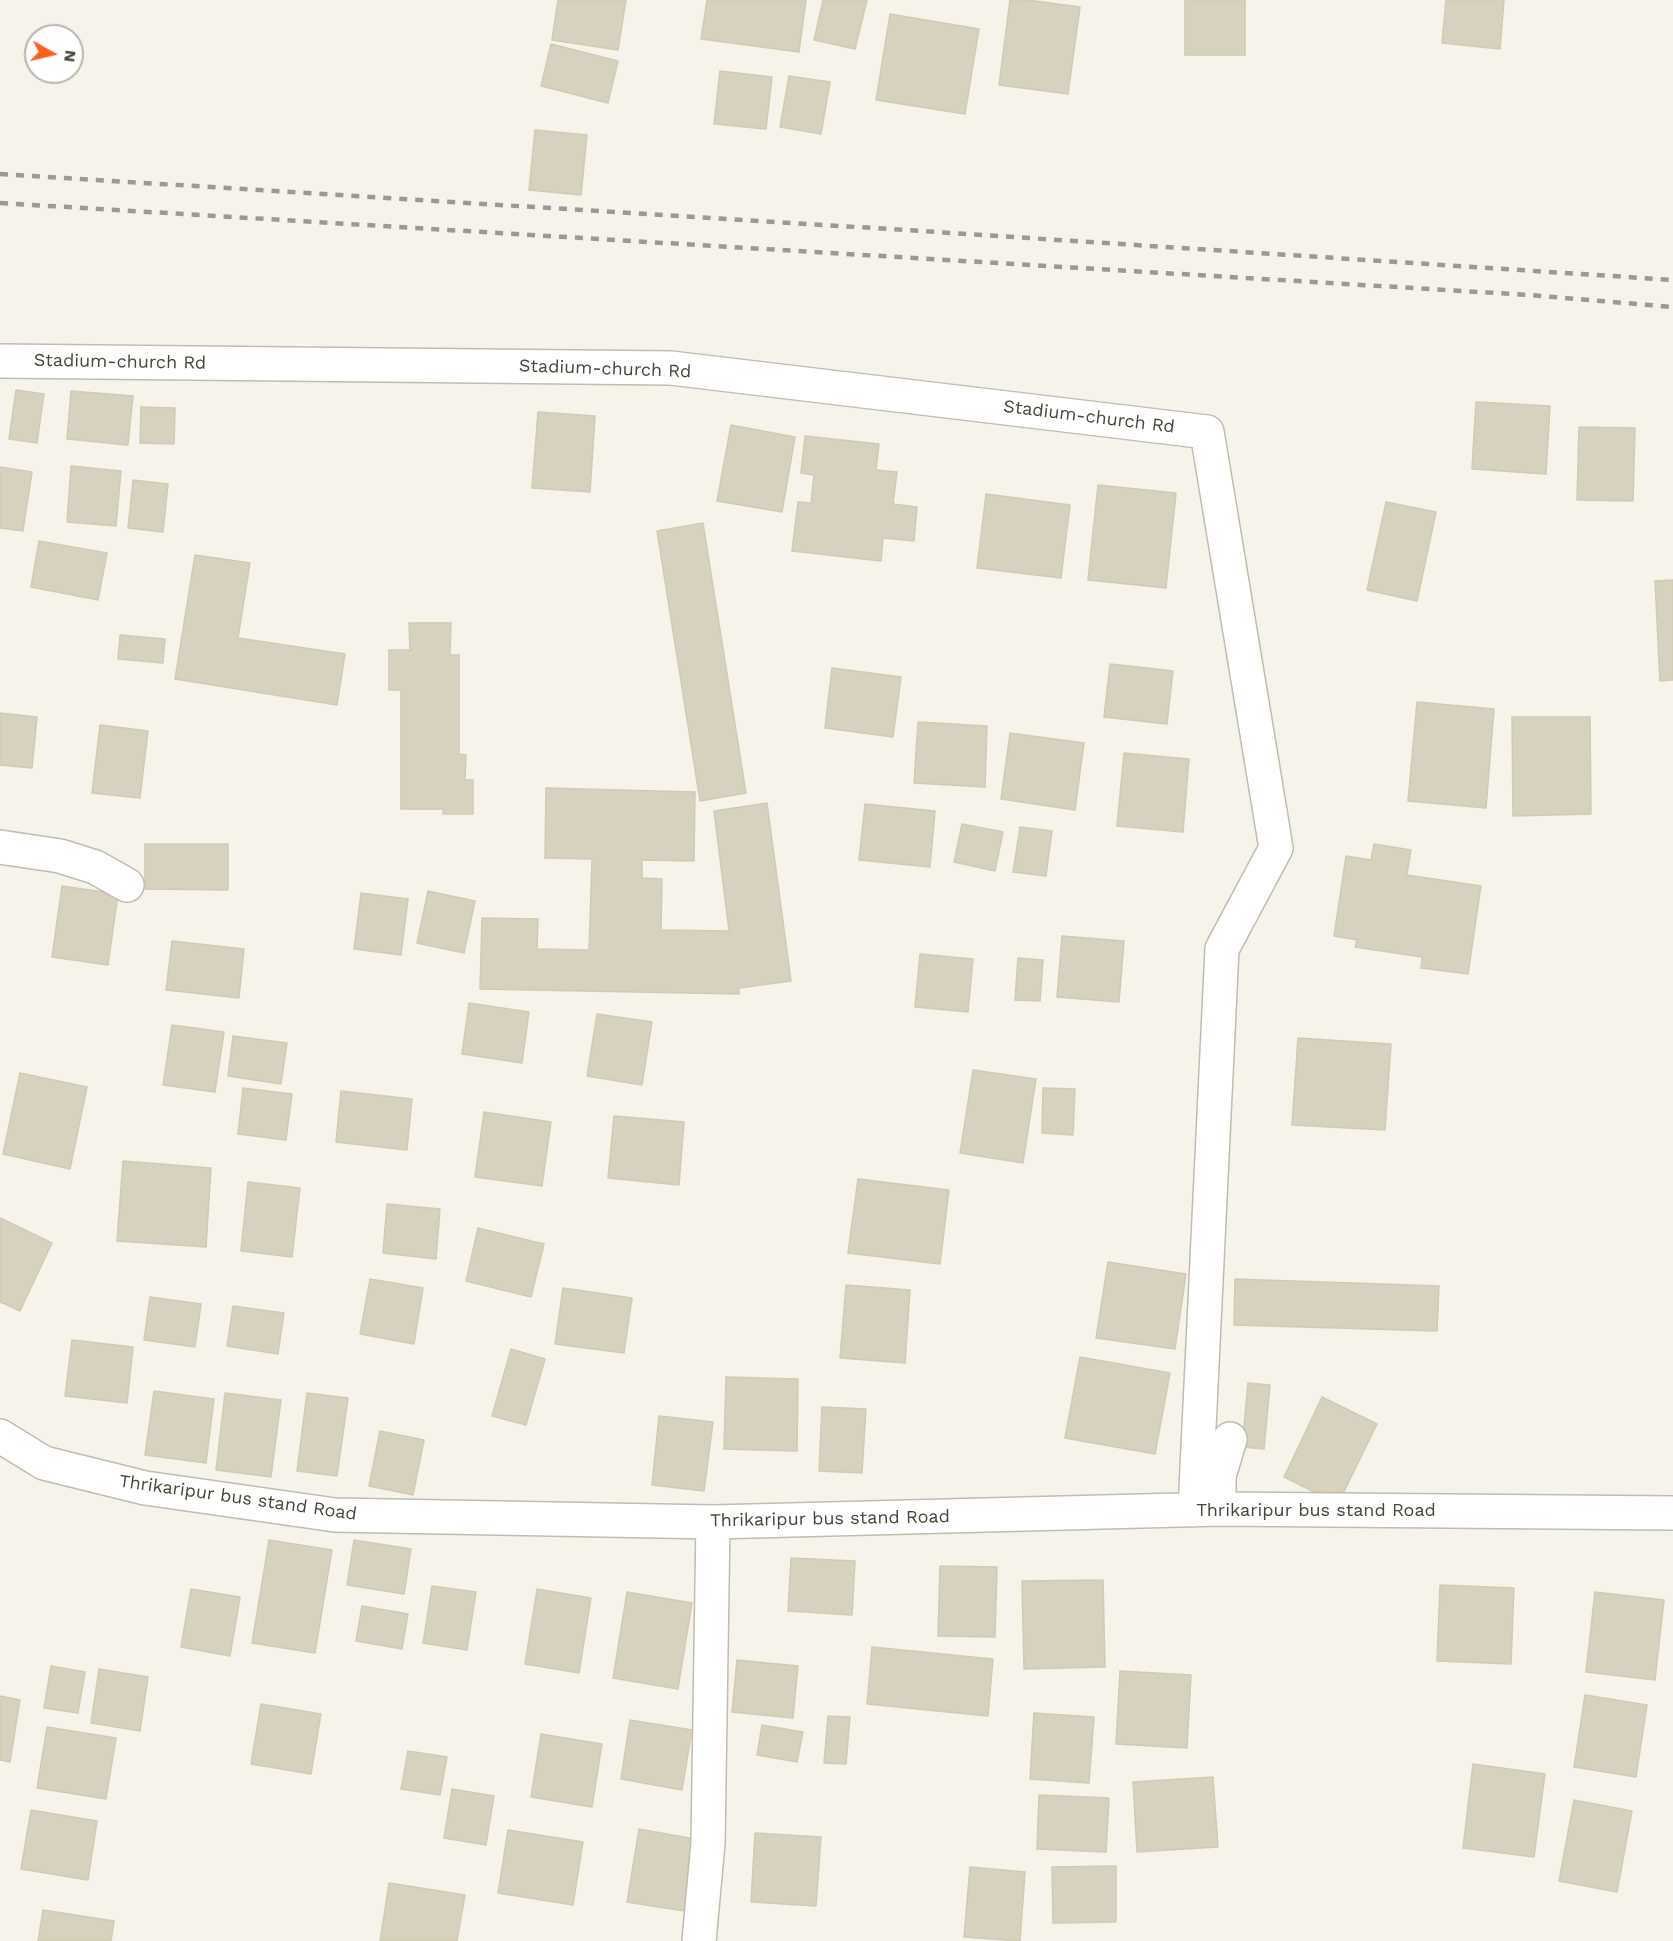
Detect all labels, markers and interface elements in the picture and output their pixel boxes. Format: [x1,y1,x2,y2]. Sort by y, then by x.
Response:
north arrow [24,24,84,84]
text: N [60,49,81,63]
street label: Stadium-church Rd [34,350,206,374]
street label: Stadium-church Rd [518,355,692,383]
street label: Stadium-church Rd [1002,396,1176,438]
street label: Thrikaripur bus stand Road [118,1471,358,1525]
street label: Thrikaripur bus stand Road [1196,1500,1436,1522]
street label: Thrikaripur bus stand Road [710,1506,950,1532]

